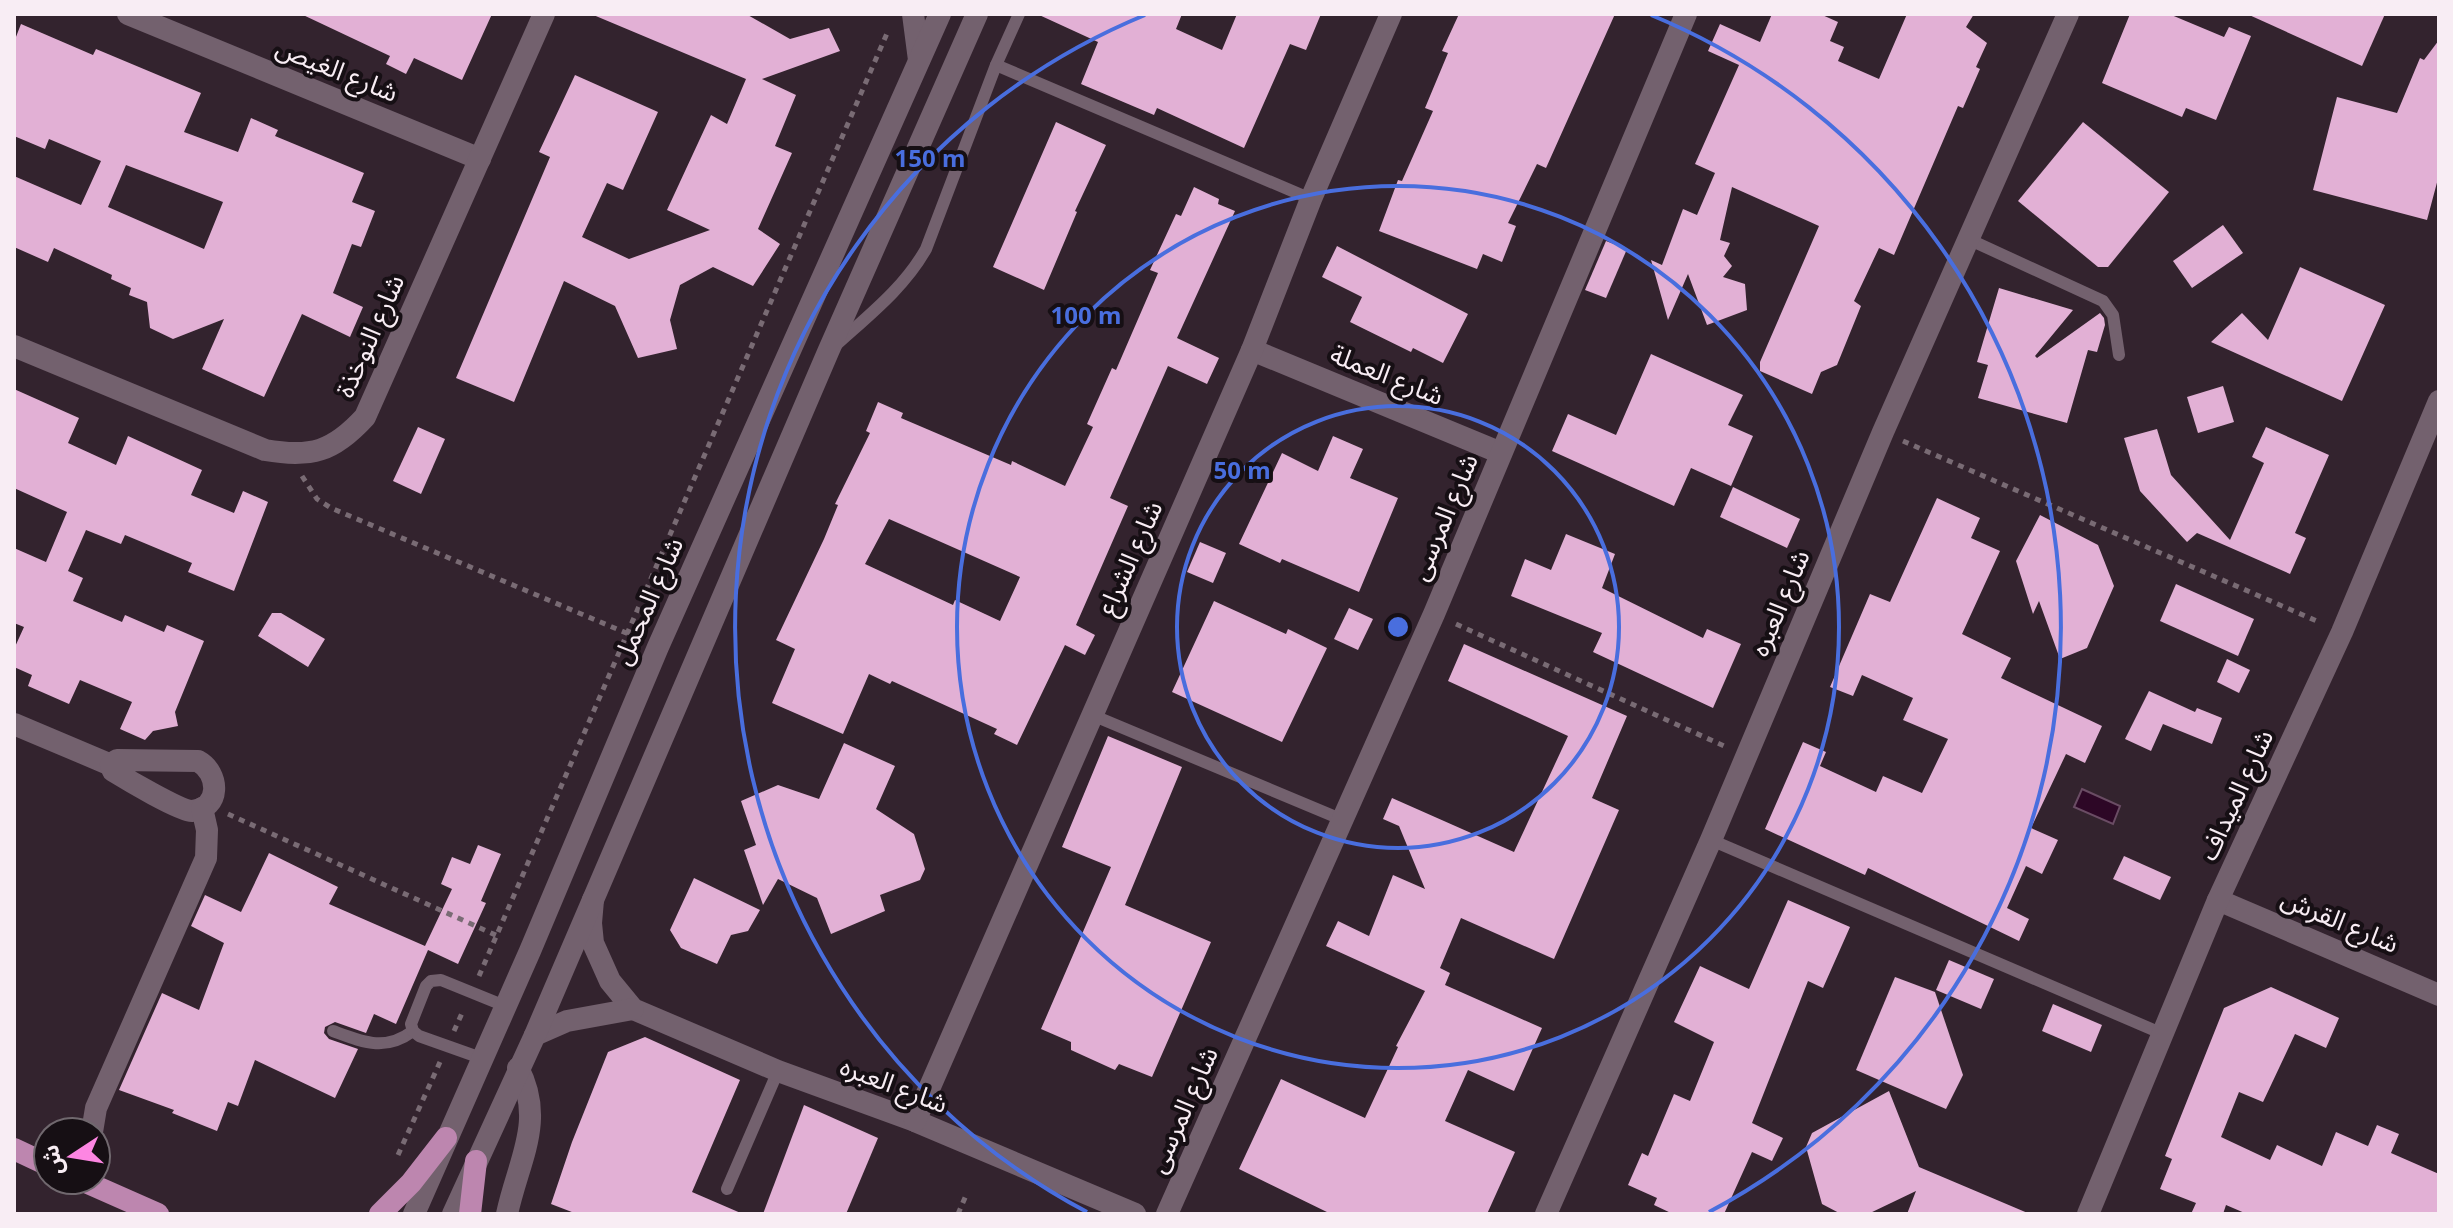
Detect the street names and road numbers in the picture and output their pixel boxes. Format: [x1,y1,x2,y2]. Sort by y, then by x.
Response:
street label: شارع الغيص [270,28,404,112]
street label: شارع النوخذة [326,268,414,404]
street label: شارع العملة [1325,335,1449,415]
street label: شارع المرسى [1400,448,1488,586]
street label: شارع الشراع [1088,495,1172,621]
street label: شارع المحمل [603,531,693,671]
street label: شارع العبره [1741,544,1819,662]
street label: شارع الميداف [2189,723,2283,867]
street label: شارع القرش [2275,879,2405,963]
street label: شارع المرسى [1138,1041,1228,1179]
street label: شارع العبره [835,1047,953,1123]

